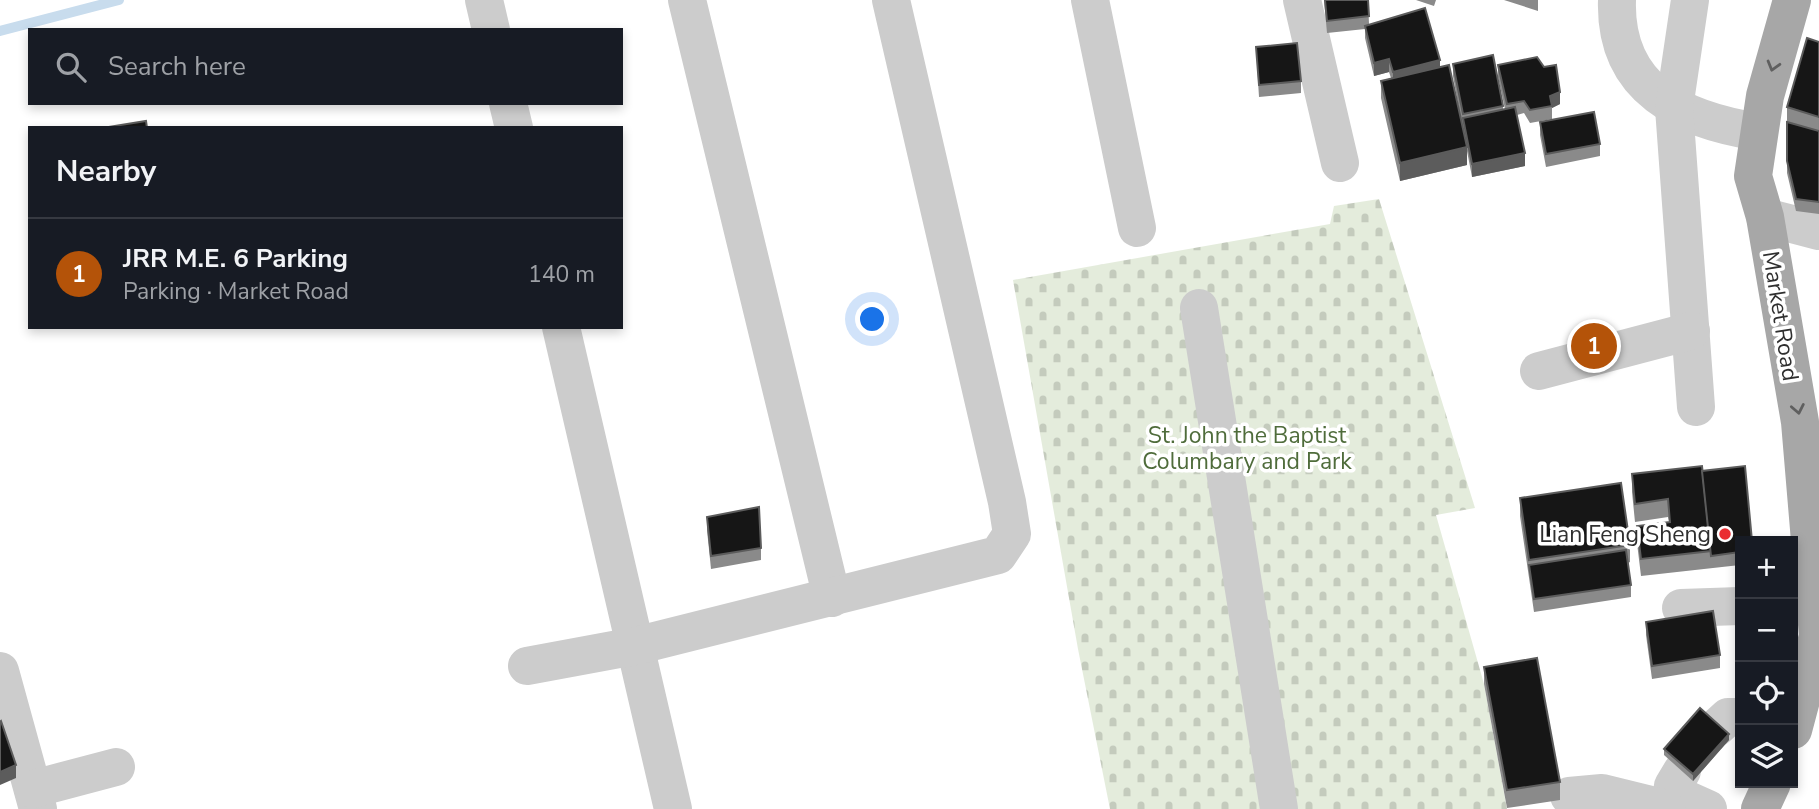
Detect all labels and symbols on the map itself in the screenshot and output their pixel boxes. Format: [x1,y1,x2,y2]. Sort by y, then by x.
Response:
one-way arrow [1767,59,1782,71]
street label: Market Road [1755,249,1806,383]
your location [855,302,889,336]
pin: 1 [1571,320,1617,372]
one-way arrow [1789,403,1804,415]
park label: St. John the Baptist Columbary and Park [1142,420,1352,477]
place label: Lian Feng Sheng [1539,519,1711,550]
marker: Lian Feng Sheng [1717,526,1733,542]

